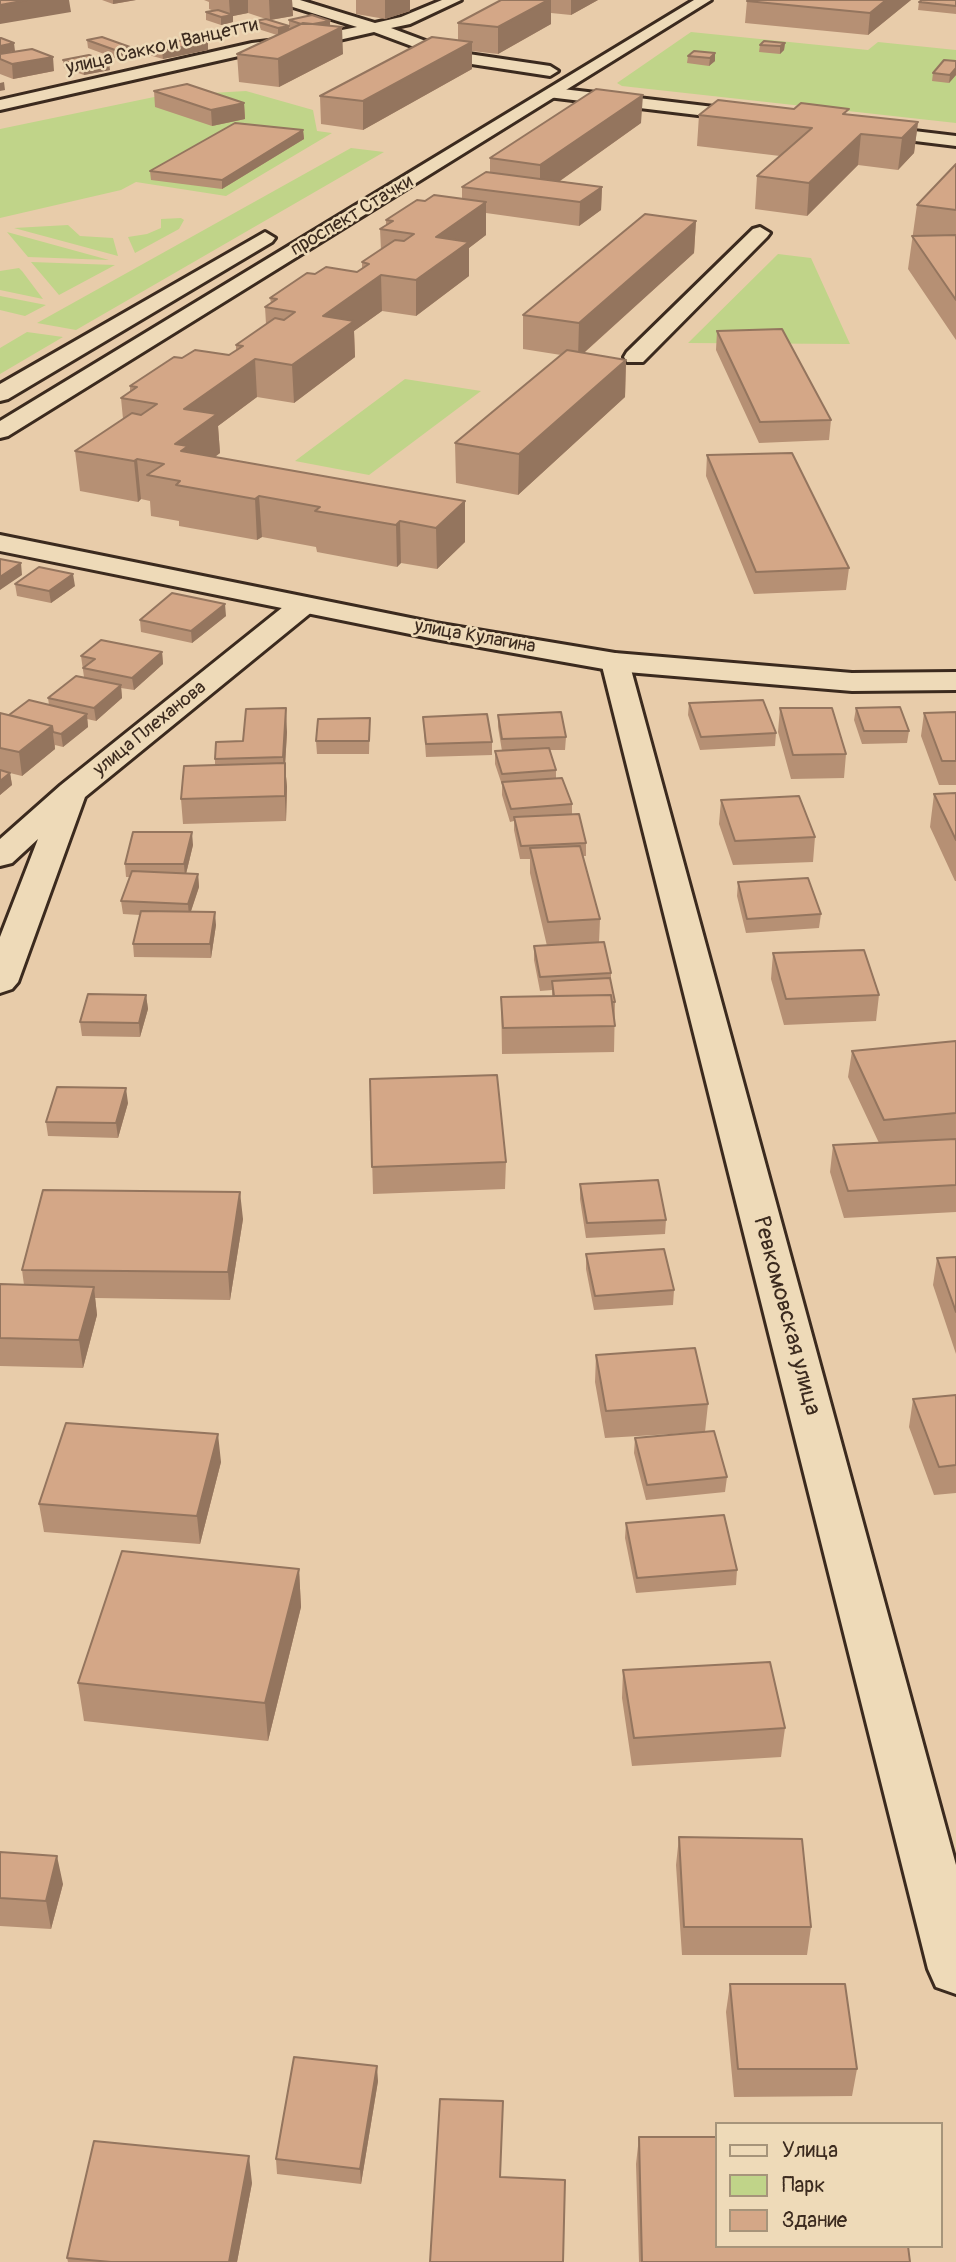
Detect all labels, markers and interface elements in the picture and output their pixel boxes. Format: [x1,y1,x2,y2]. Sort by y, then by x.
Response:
street label: улица Сакко и Ванцетти [64,14,260,80]
street label: проспект Стачки [287,170,417,262]
street label: улица Кулагина [413,615,537,659]
street label: улица Плеханова [89,677,211,781]
street label: Ревкомовская улица [746,1214,826,1418]
legend [715,2122,942,2248]
text: Улица [782,2137,838,2164]
text: Парк [782,2172,825,2199]
text: Здание [782,2207,847,2234]

